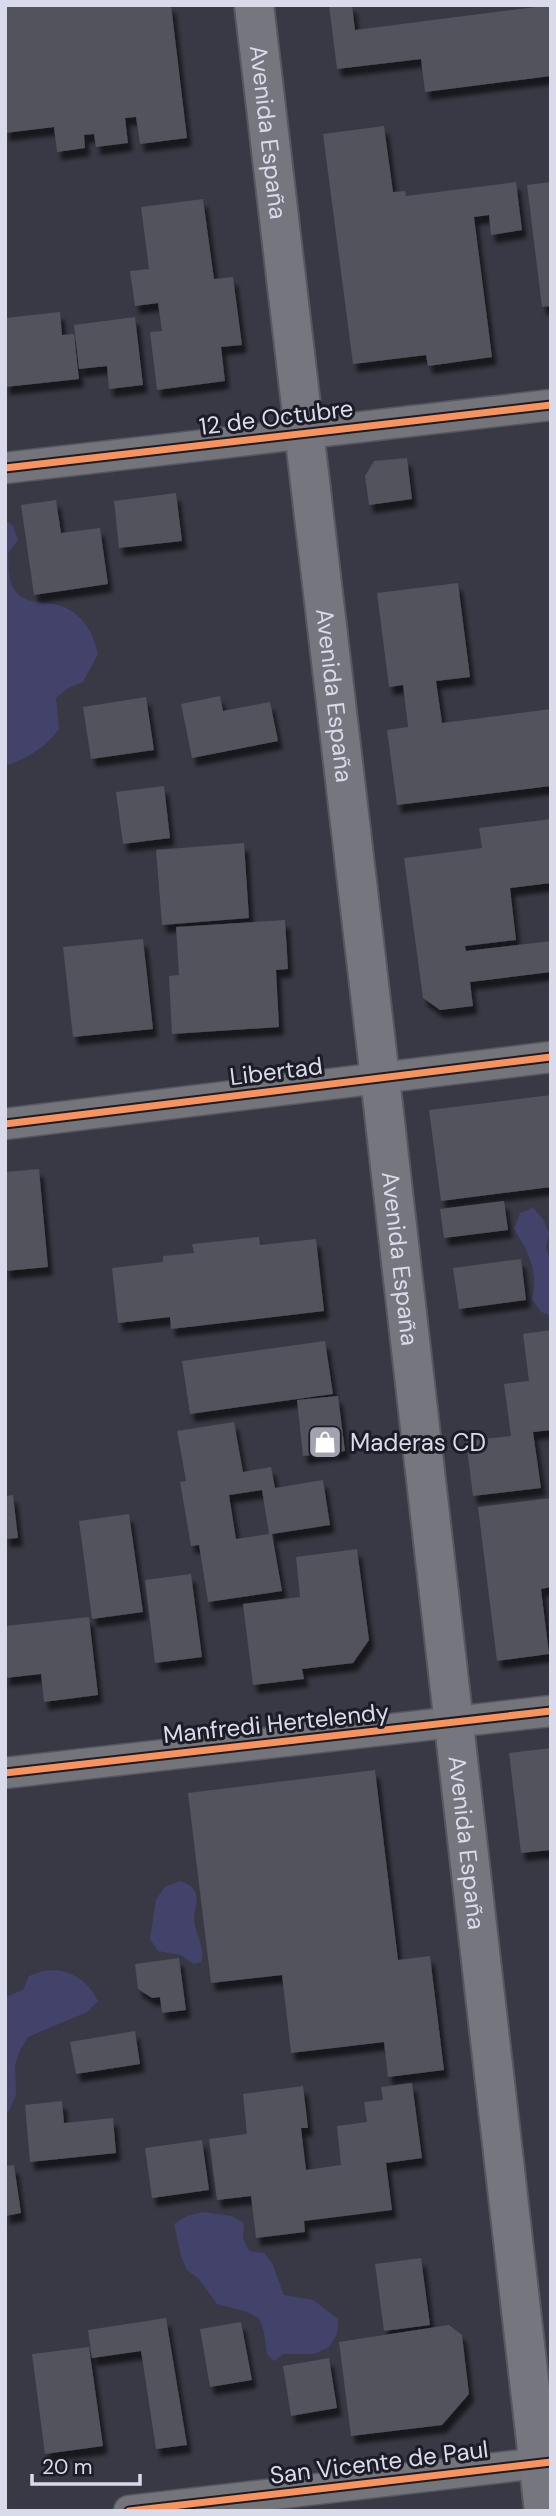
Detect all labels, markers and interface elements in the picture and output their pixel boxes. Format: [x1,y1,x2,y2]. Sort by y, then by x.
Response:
street label: Avenida España [243,43,295,221]
street label: 12 de Octubre [197,392,355,442]
street label: Avenida España [309,607,361,784]
street label: Libertad [228,1050,324,1092]
street label: Avenida España [375,1170,426,1347]
shop icon: Maderas CD [306,1423,344,1461]
place label: Maderas CD [350,1427,486,1458]
street label: Manfredi Hertelendy [161,1696,391,1750]
street label: Avenida España [442,1754,493,1931]
street label: San Vicente de Paul [268,2433,490,2491]
scale bar [32,2442,140,2486]
text: 20 m [42,2453,93,2481]

